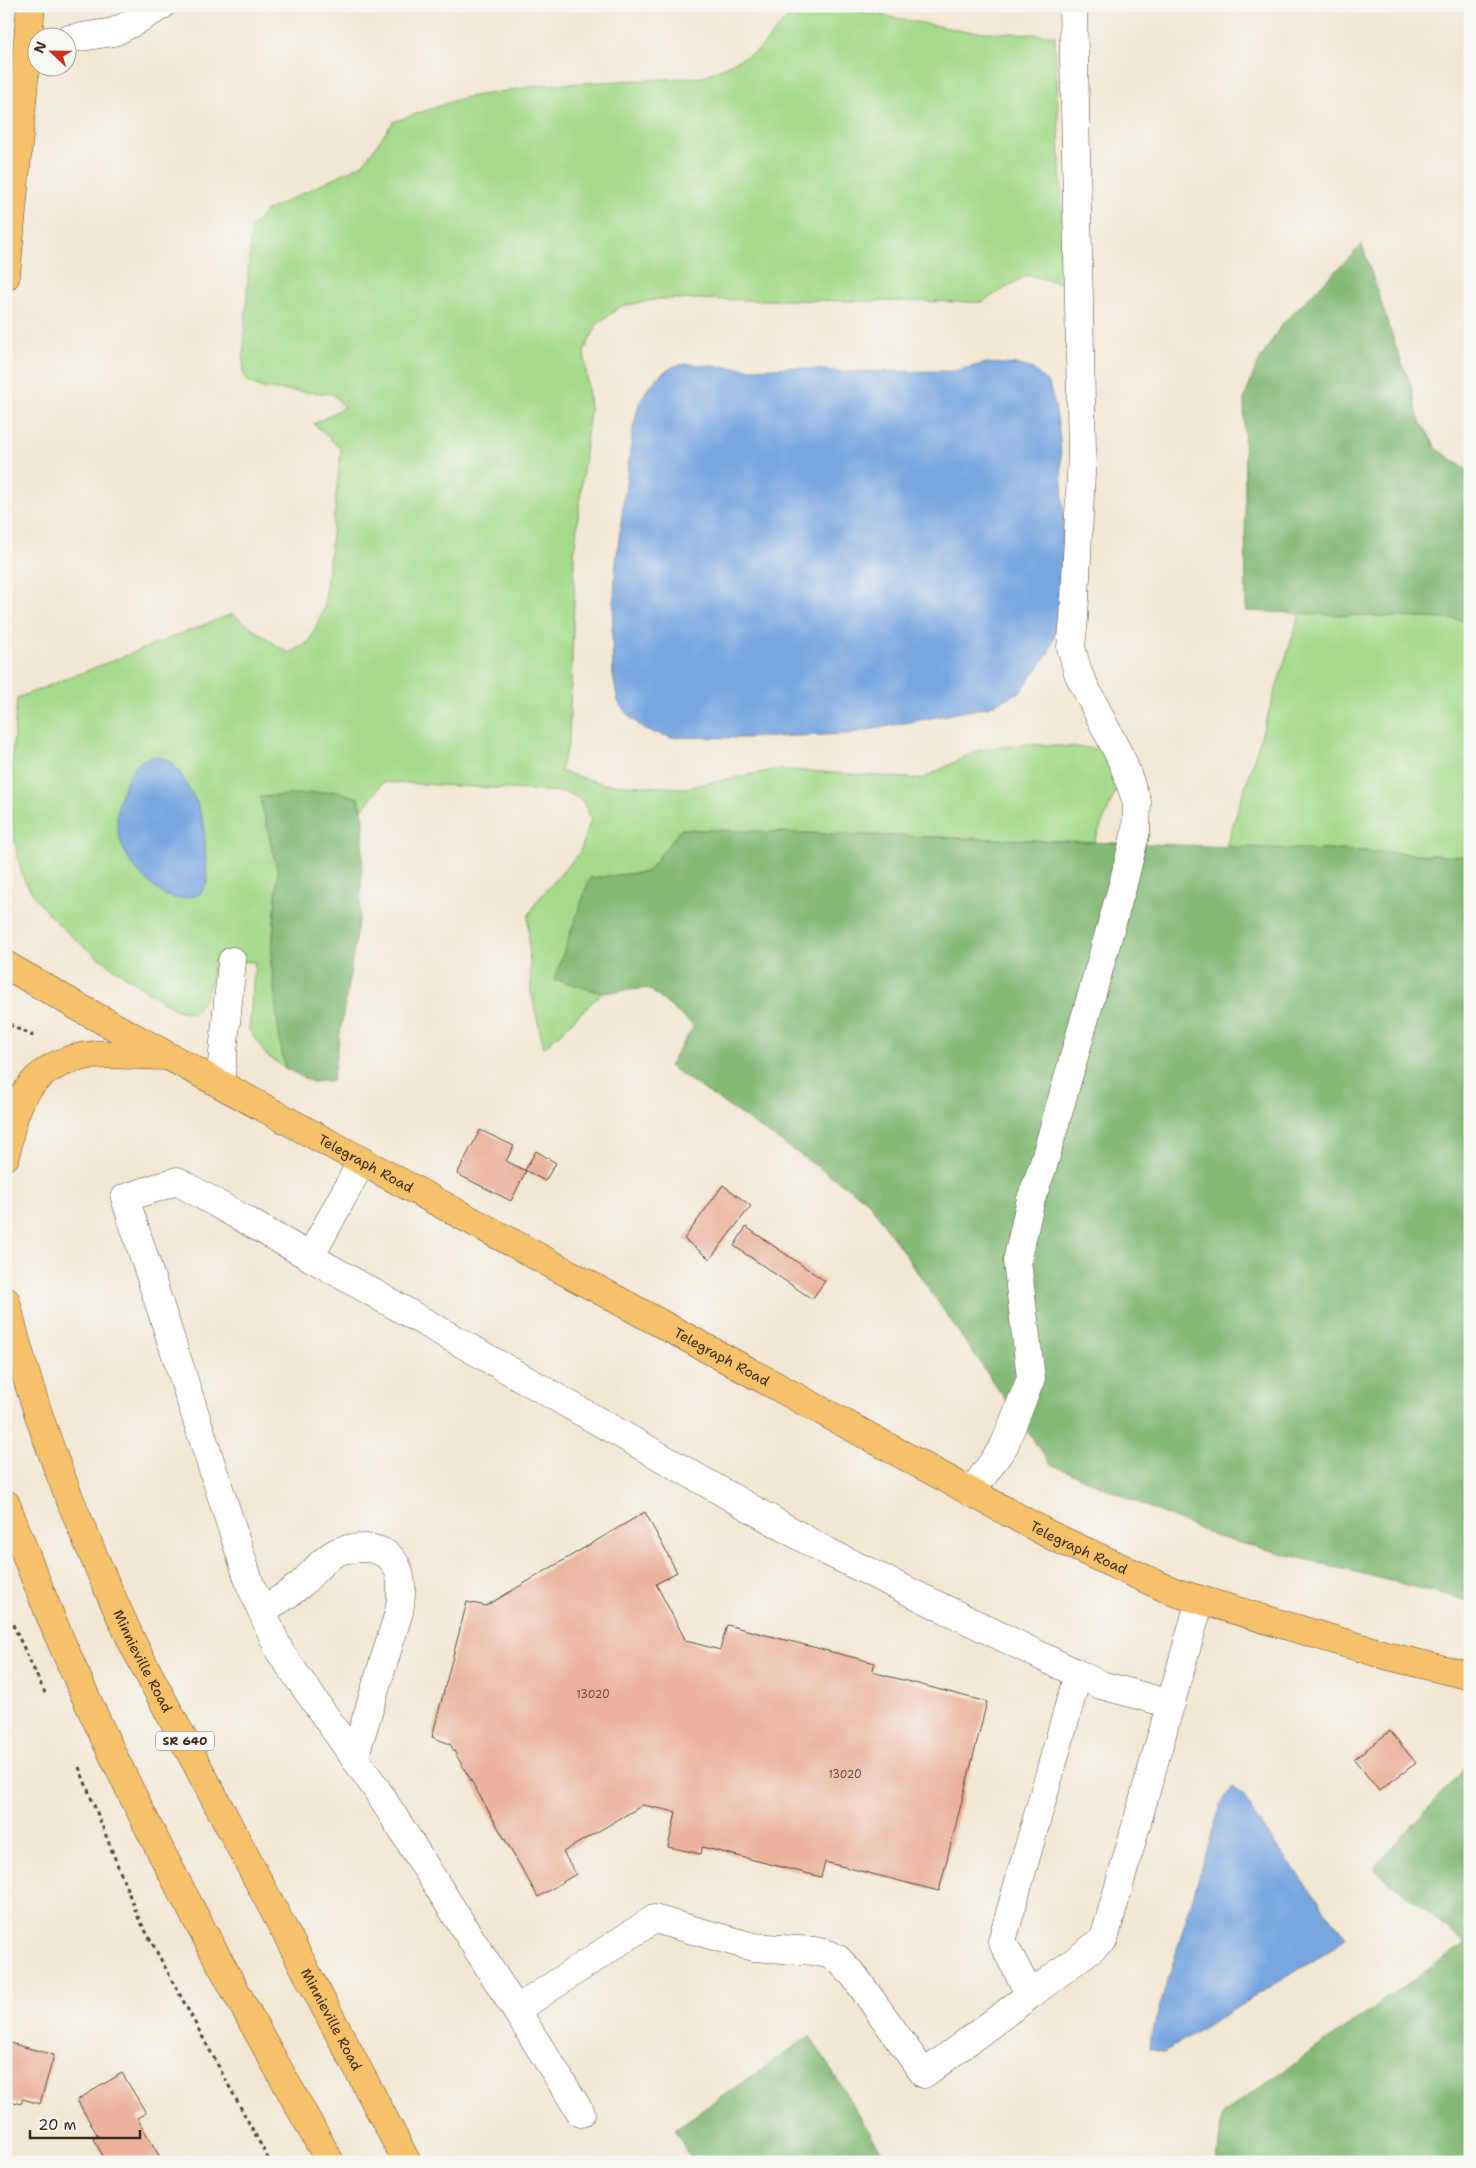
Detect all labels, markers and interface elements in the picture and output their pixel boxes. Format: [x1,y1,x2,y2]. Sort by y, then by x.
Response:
north arrow [28,28,78,78]
text: N [30,39,50,56]
street label: Telegraph Road [315,1130,417,1197]
street label: Telegraph Road [671,1323,773,1390]
street label: Telegraph Road [1027,1517,1131,1579]
street label: Minnieville Road [109,1607,177,1716]
house number: 13020 [576,1687,610,1702]
road number: SR 640 [156,1732,214,1750]
house number: 13020 [828,1767,862,1782]
street label: Minnieville Road [297,1965,366,2074]
scale bar [30,2108,140,2140]
text: 20 m [38,2115,77,2135]

